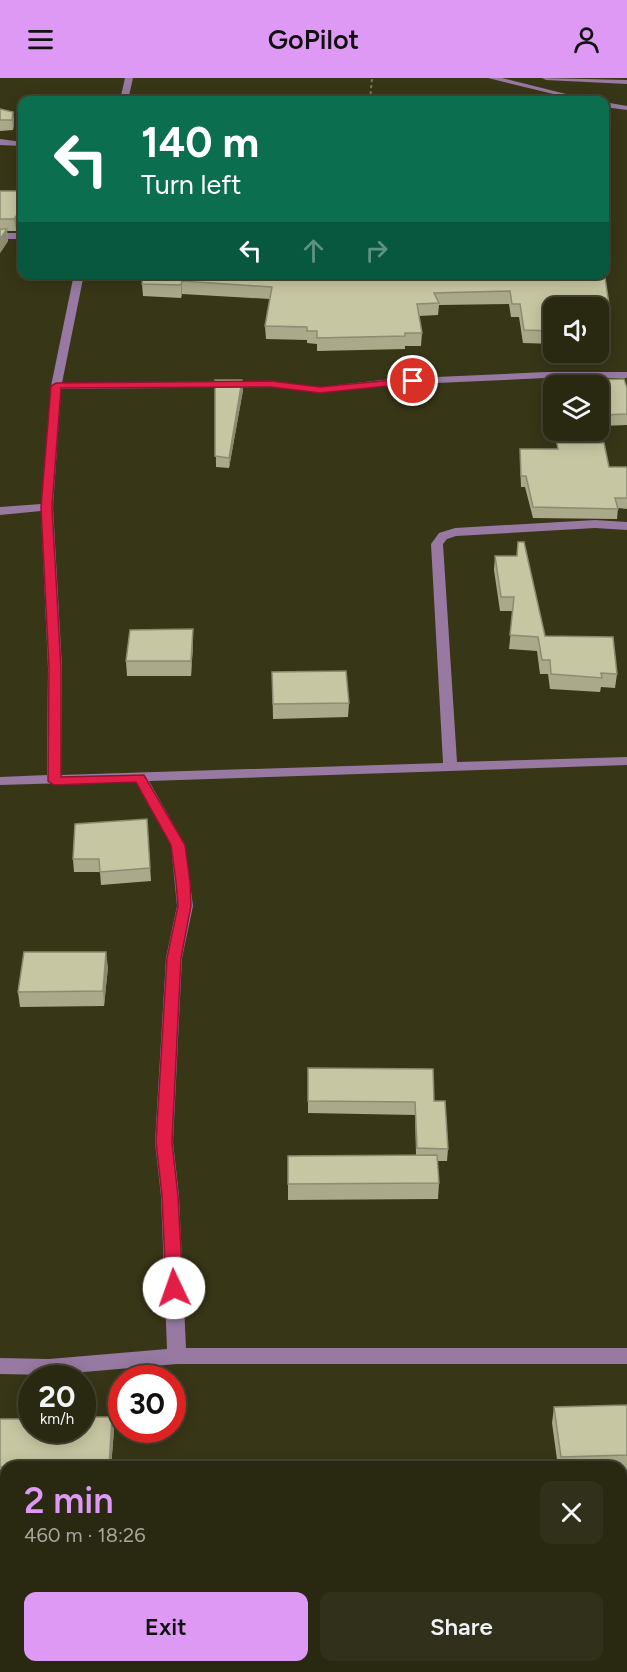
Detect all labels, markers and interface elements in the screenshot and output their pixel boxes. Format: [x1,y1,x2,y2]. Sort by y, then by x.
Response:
icon: menu [24,23,57,56]
text: GoPilot [268,23,359,56]
icon: person [570,23,603,56]
text: 140 m [141,117,259,168]
icon: left [42,120,120,198]
text: Turn left [141,168,241,201]
icon: left [234,234,267,267]
icon: ahead [297,234,330,267]
icon: right [360,234,393,267]
map controls [543,297,609,441]
button: sound [543,297,609,363]
pin [387,355,438,406]
icon: arrive [396,364,429,397]
button: layers [543,375,609,441]
position arrow [142,1256,206,1320]
speed limit sign: 30 [108,1365,186,1443]
text: 20 [39,1378,75,1415]
text: km/h [40,1410,74,1428]
text: 2 min [24,1479,114,1522]
button: close [540,1481,603,1544]
text: 460 m · 18:26 [24,1523,146,1547]
button: Exit [24,1592,308,1661]
button: Share [320,1592,603,1661]

